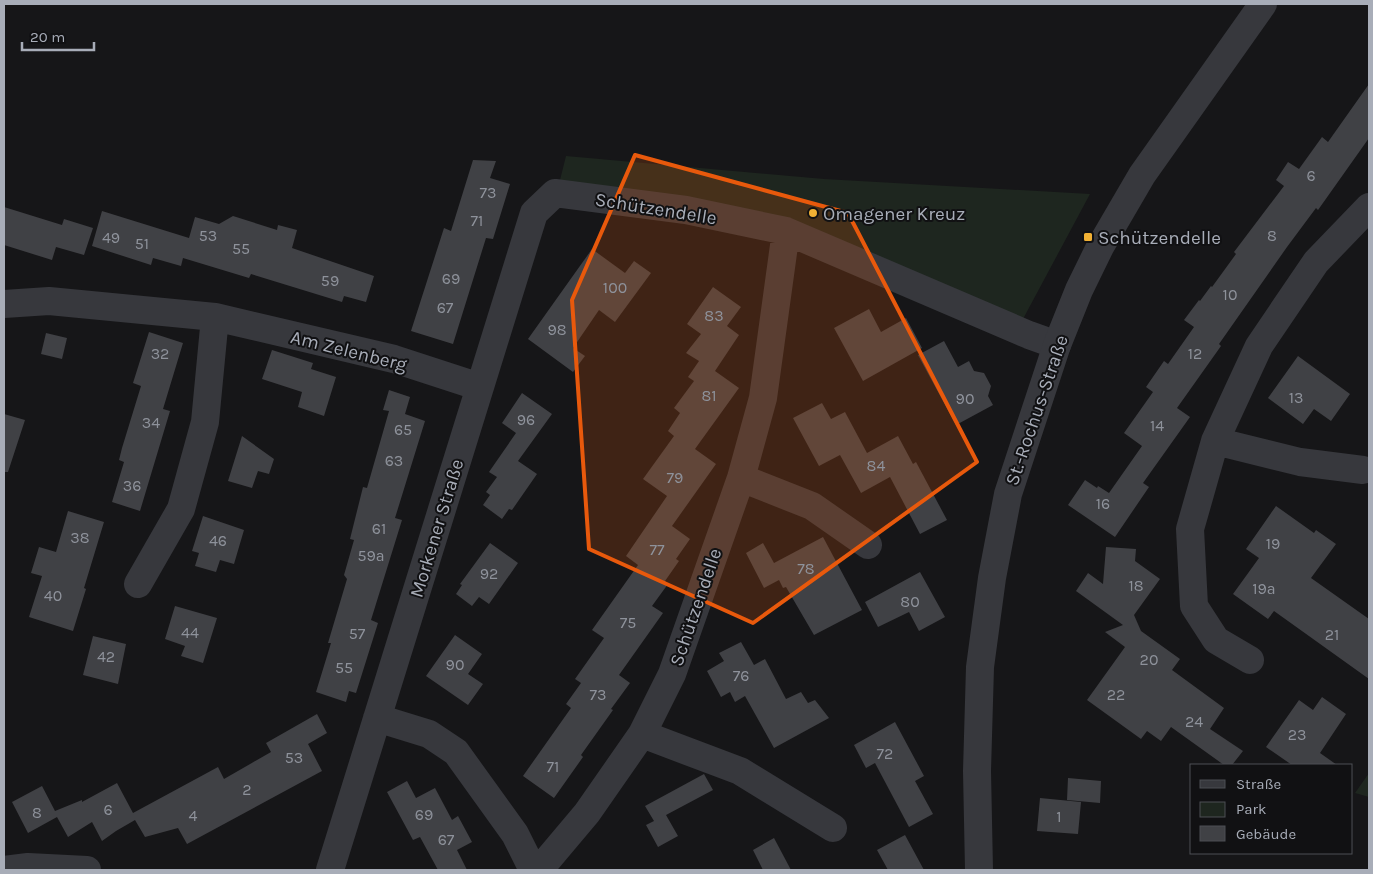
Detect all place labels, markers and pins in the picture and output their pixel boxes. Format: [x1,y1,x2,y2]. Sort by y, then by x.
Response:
place label: Omagener Kreuz [823,203,965,225]
marker: Omagener Kreuz [807,207,819,219]
place label: Schützendelle [1098,227,1221,249]
marker: Schützendelle [1082,231,1094,243]

